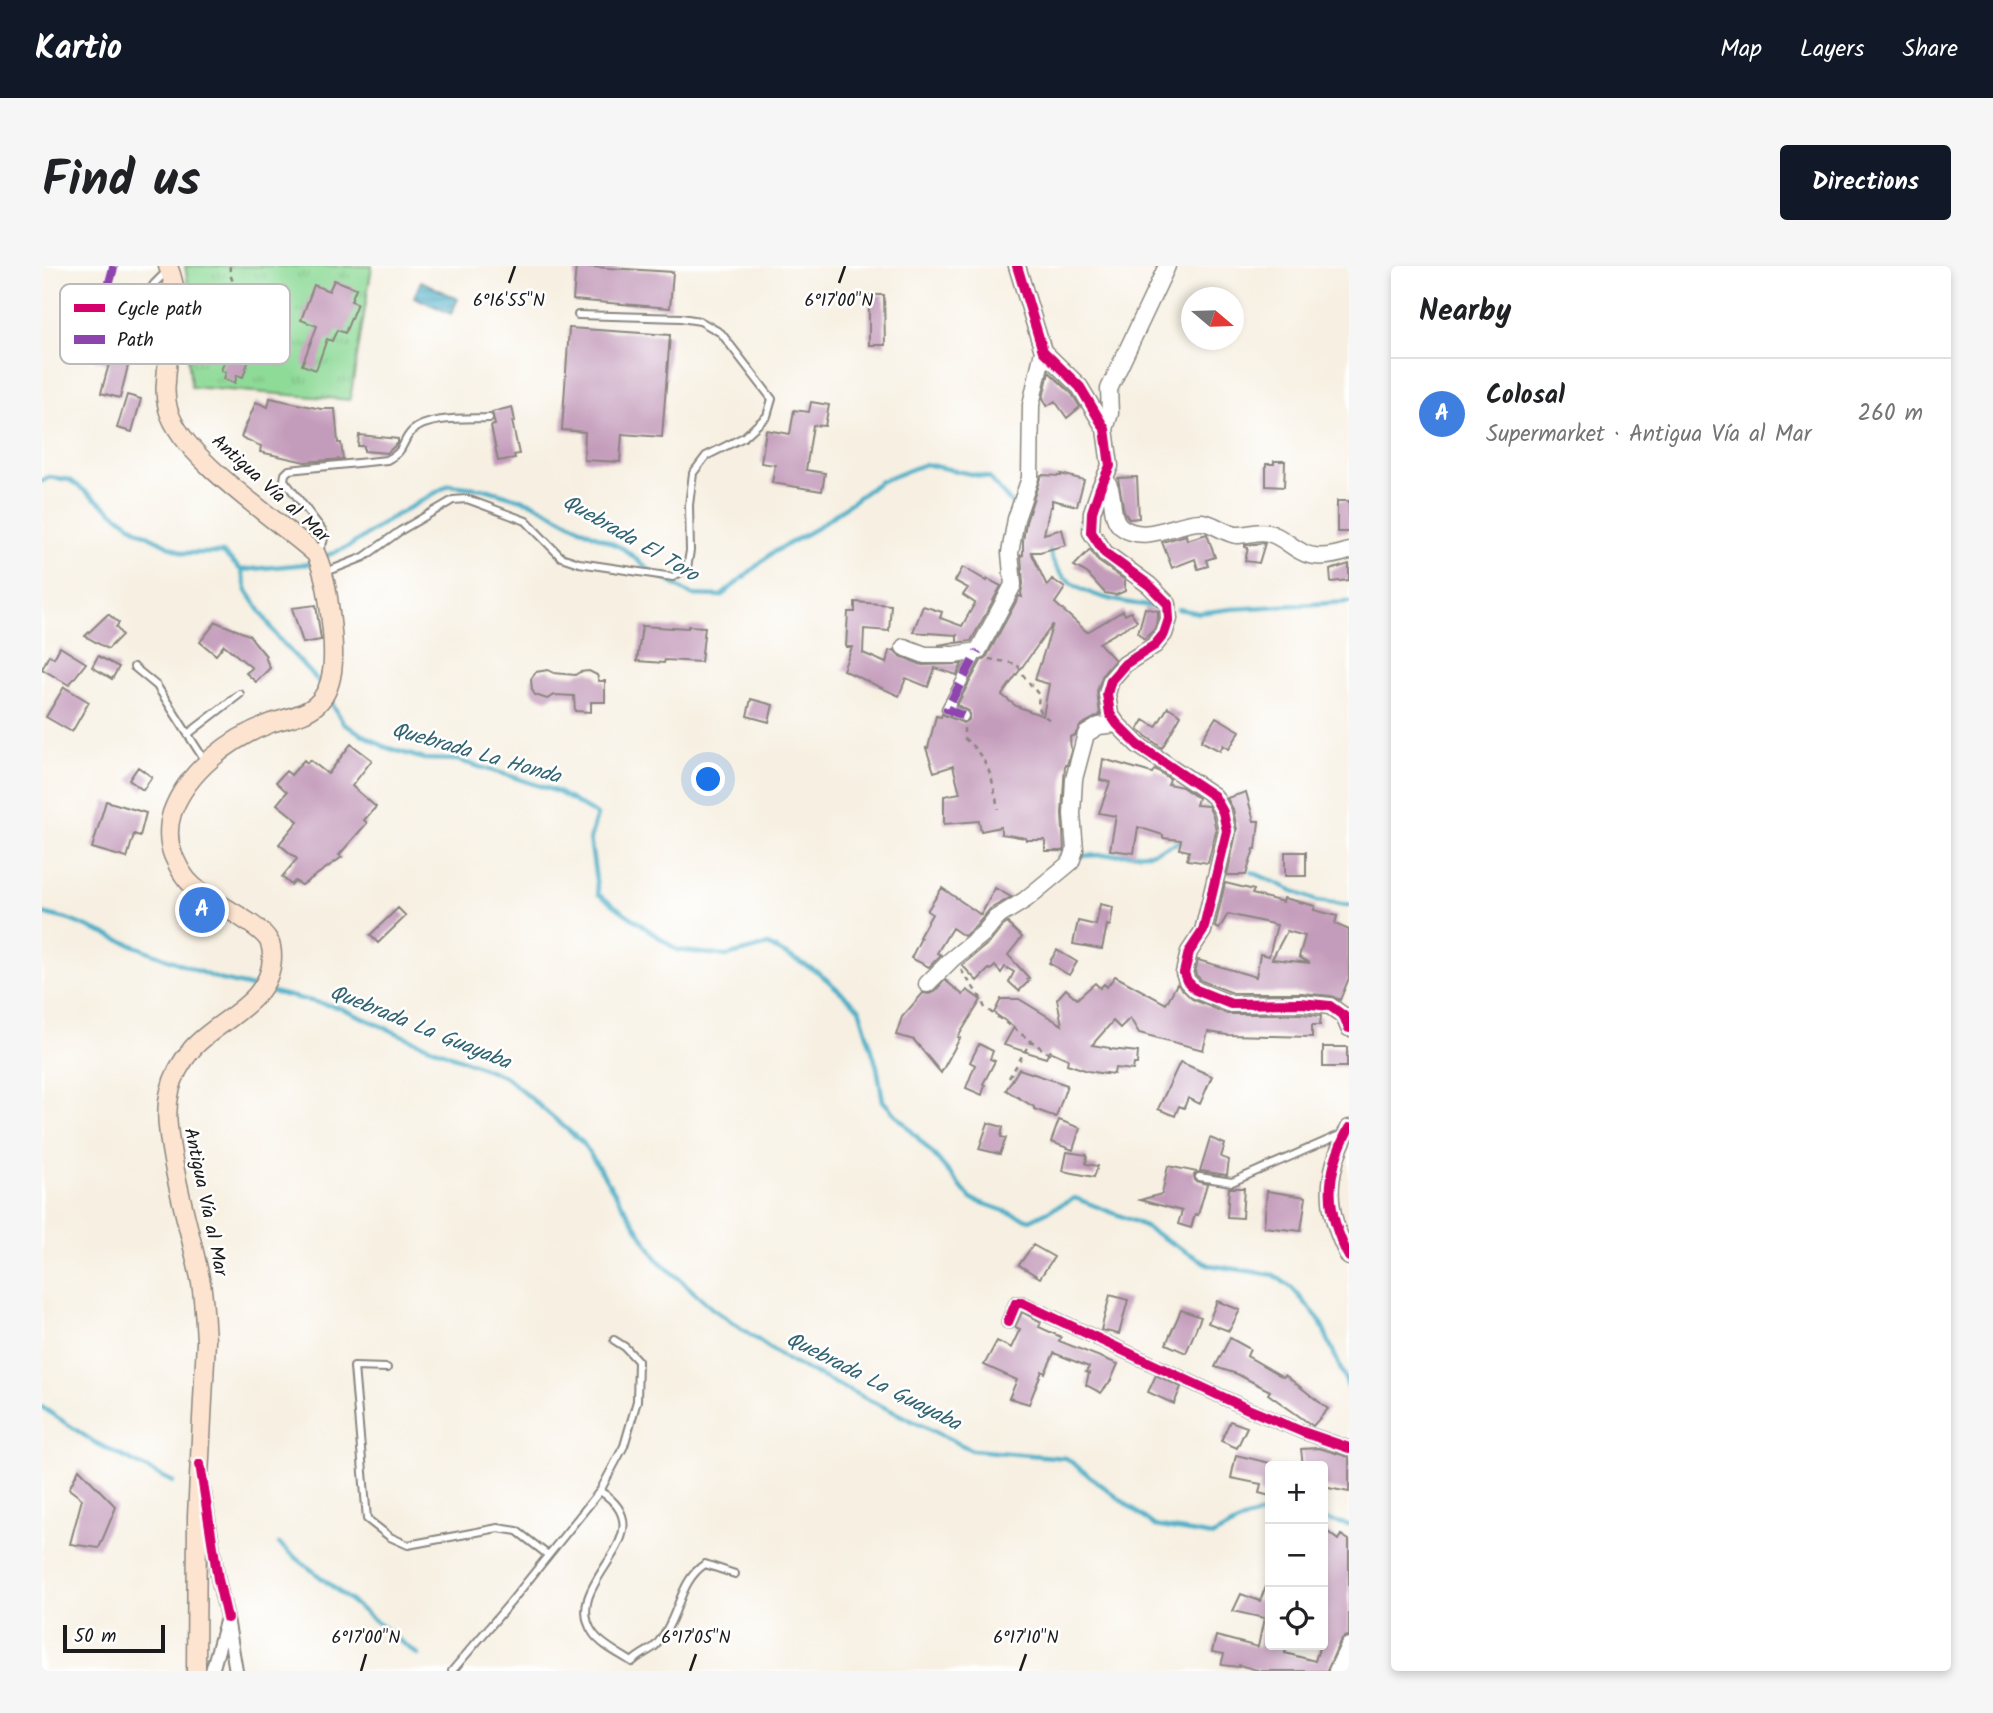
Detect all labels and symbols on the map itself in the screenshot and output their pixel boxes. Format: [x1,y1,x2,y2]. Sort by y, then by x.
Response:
legend [60,284,290,364]
text: 6°16'55"N [473,287,545,316]
text: 6°17'00"N [805,287,873,316]
north arrow [1181,287,1244,350]
text: Cycle path [117,295,202,325]
text: Path [117,326,154,356]
street label: Antigua Vía al Mar [204,427,337,552]
water label: Quebrada El Toro [556,487,706,592]
water label: Quebrada La Honda [388,714,565,794]
your location [691,762,725,796]
pin: A [179,884,225,936]
water label: Quebrada La Guayaba [324,977,517,1080]
street label: Antigua Vía al Mar [175,1125,236,1281]
water label: Quebrada La Guayaba [780,1324,967,1441]
scale bar [63,1622,164,1654]
text: 6°17'00"N [332,1624,400,1653]
text: 6°17'05"N [661,1624,731,1653]
text: 6°17'10"N [993,1624,1059,1653]

